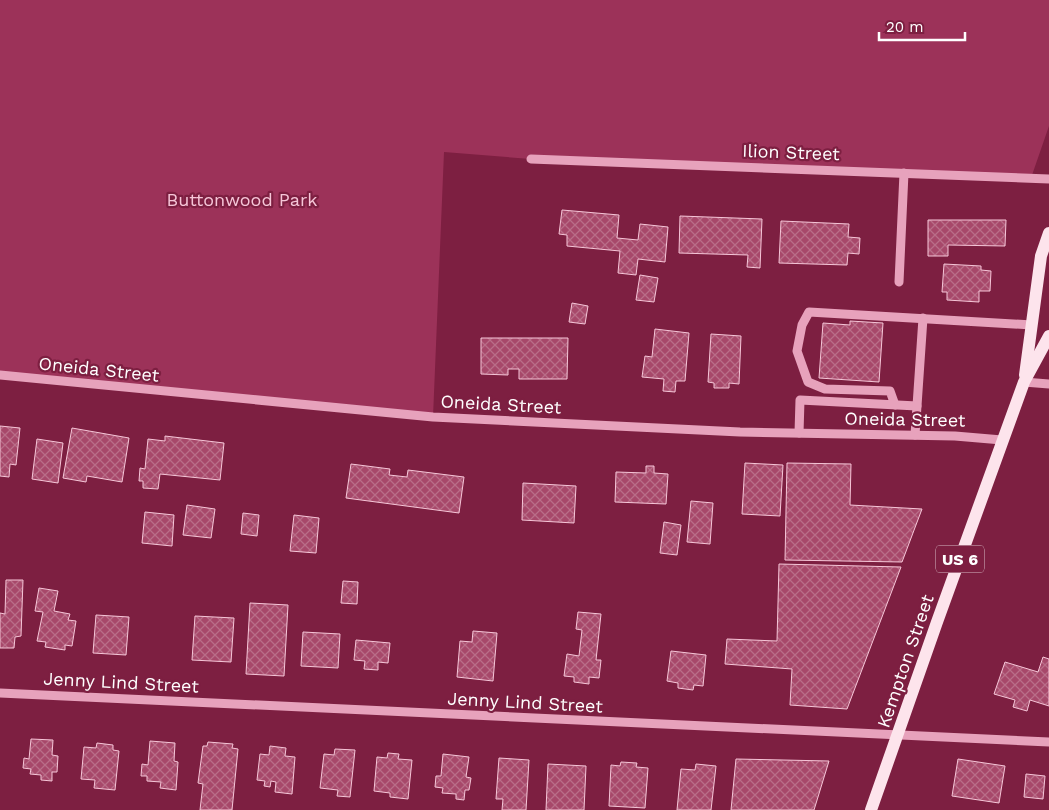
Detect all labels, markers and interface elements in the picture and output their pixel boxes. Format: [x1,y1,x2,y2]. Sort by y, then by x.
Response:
scale bar [879,10,965,42]
text: 20 m [886,18,924,36]
street label: Ilion Street [742,140,841,164]
park label: Buttonwood Park [166,189,318,210]
street label: Oneida Street [38,352,161,386]
street label: Oneida Street [440,390,562,418]
street label: Oneida Street [844,407,966,431]
road number: US 6 [936,546,984,572]
street label: Kempton Street [872,591,938,730]
street label: Jenny Lind Street [43,667,200,697]
street label: Jenny Lind Street [447,687,604,717]

